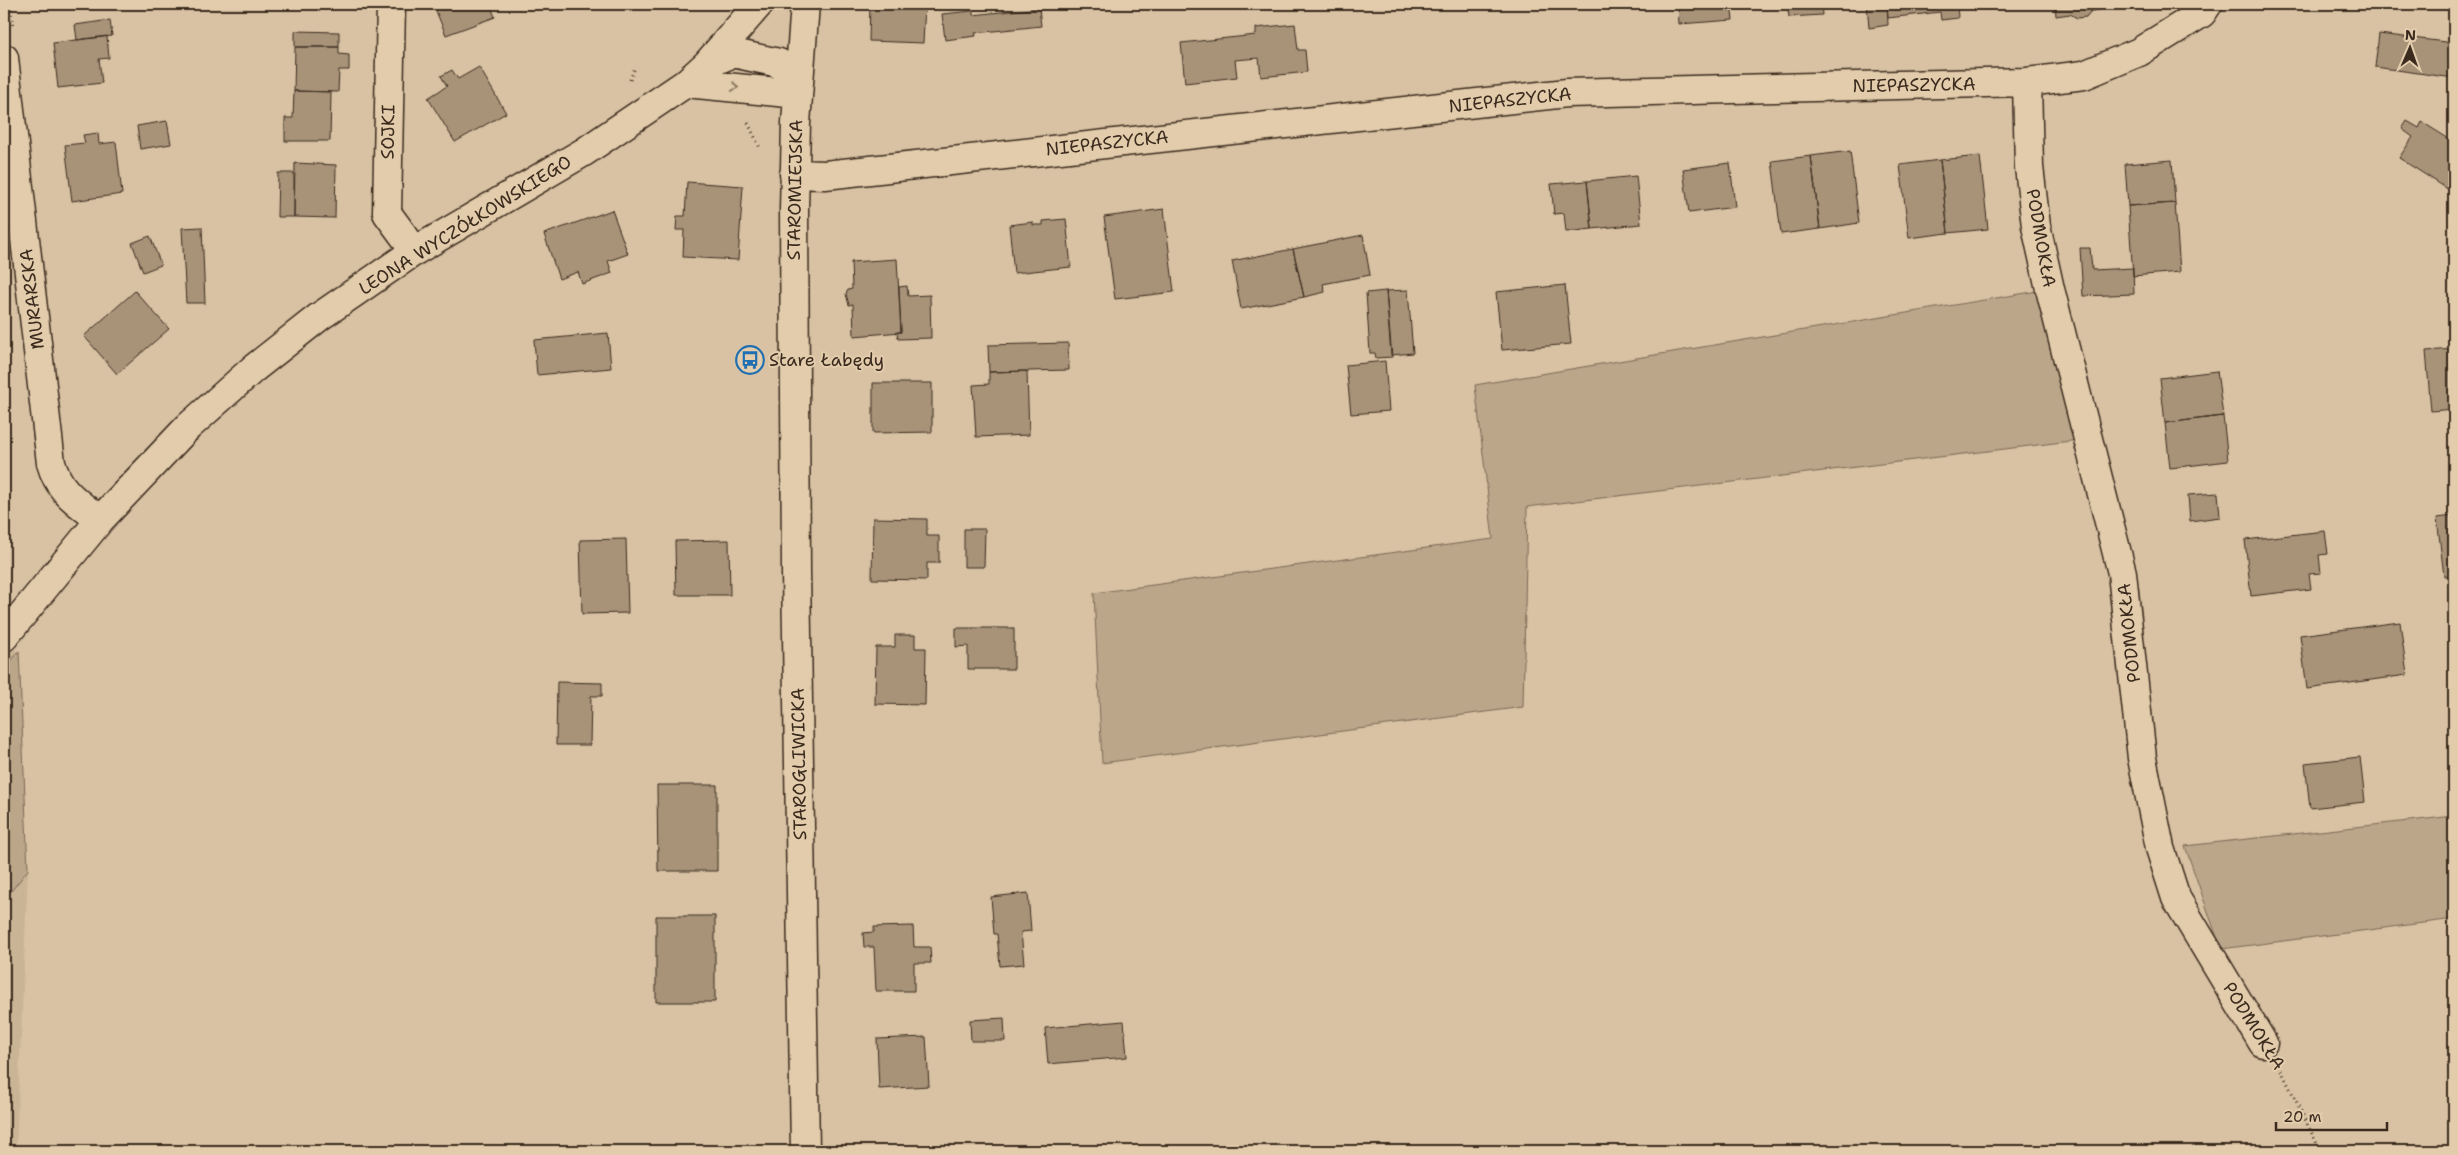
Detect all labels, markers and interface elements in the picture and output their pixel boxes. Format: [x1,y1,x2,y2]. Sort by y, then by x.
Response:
north arrow [2386,22,2436,72]
text: N [2405,26,2416,44]
street label: NIEPASZYCKA [1852,72,1976,98]
one-way arrow [730,82,739,92]
street label: NIEPASZYCKA [1447,82,1573,118]
street label: SOJKI [376,104,400,160]
street label: STAROMIEJSKA [782,119,808,261]
street label: NIEPASZYCKA [1044,125,1170,161]
street label: LEONA WYCZÓŁKOWSKIEGO [354,149,576,301]
street label: PODMOKŁA [2021,187,2061,289]
street label: MURARSKA [14,247,50,351]
bus stop icon: Stare Łabędy [735,345,765,375]
place label: Stare Łabędy [769,348,884,372]
street label: PODMOKŁA [2112,582,2146,684]
street label: STAROGLIWICKA [786,687,812,841]
street label: PODMOKŁA [2217,977,2291,1075]
scale bar [2276,1100,2387,1132]
text: 20 m [2283,1107,2322,1127]

